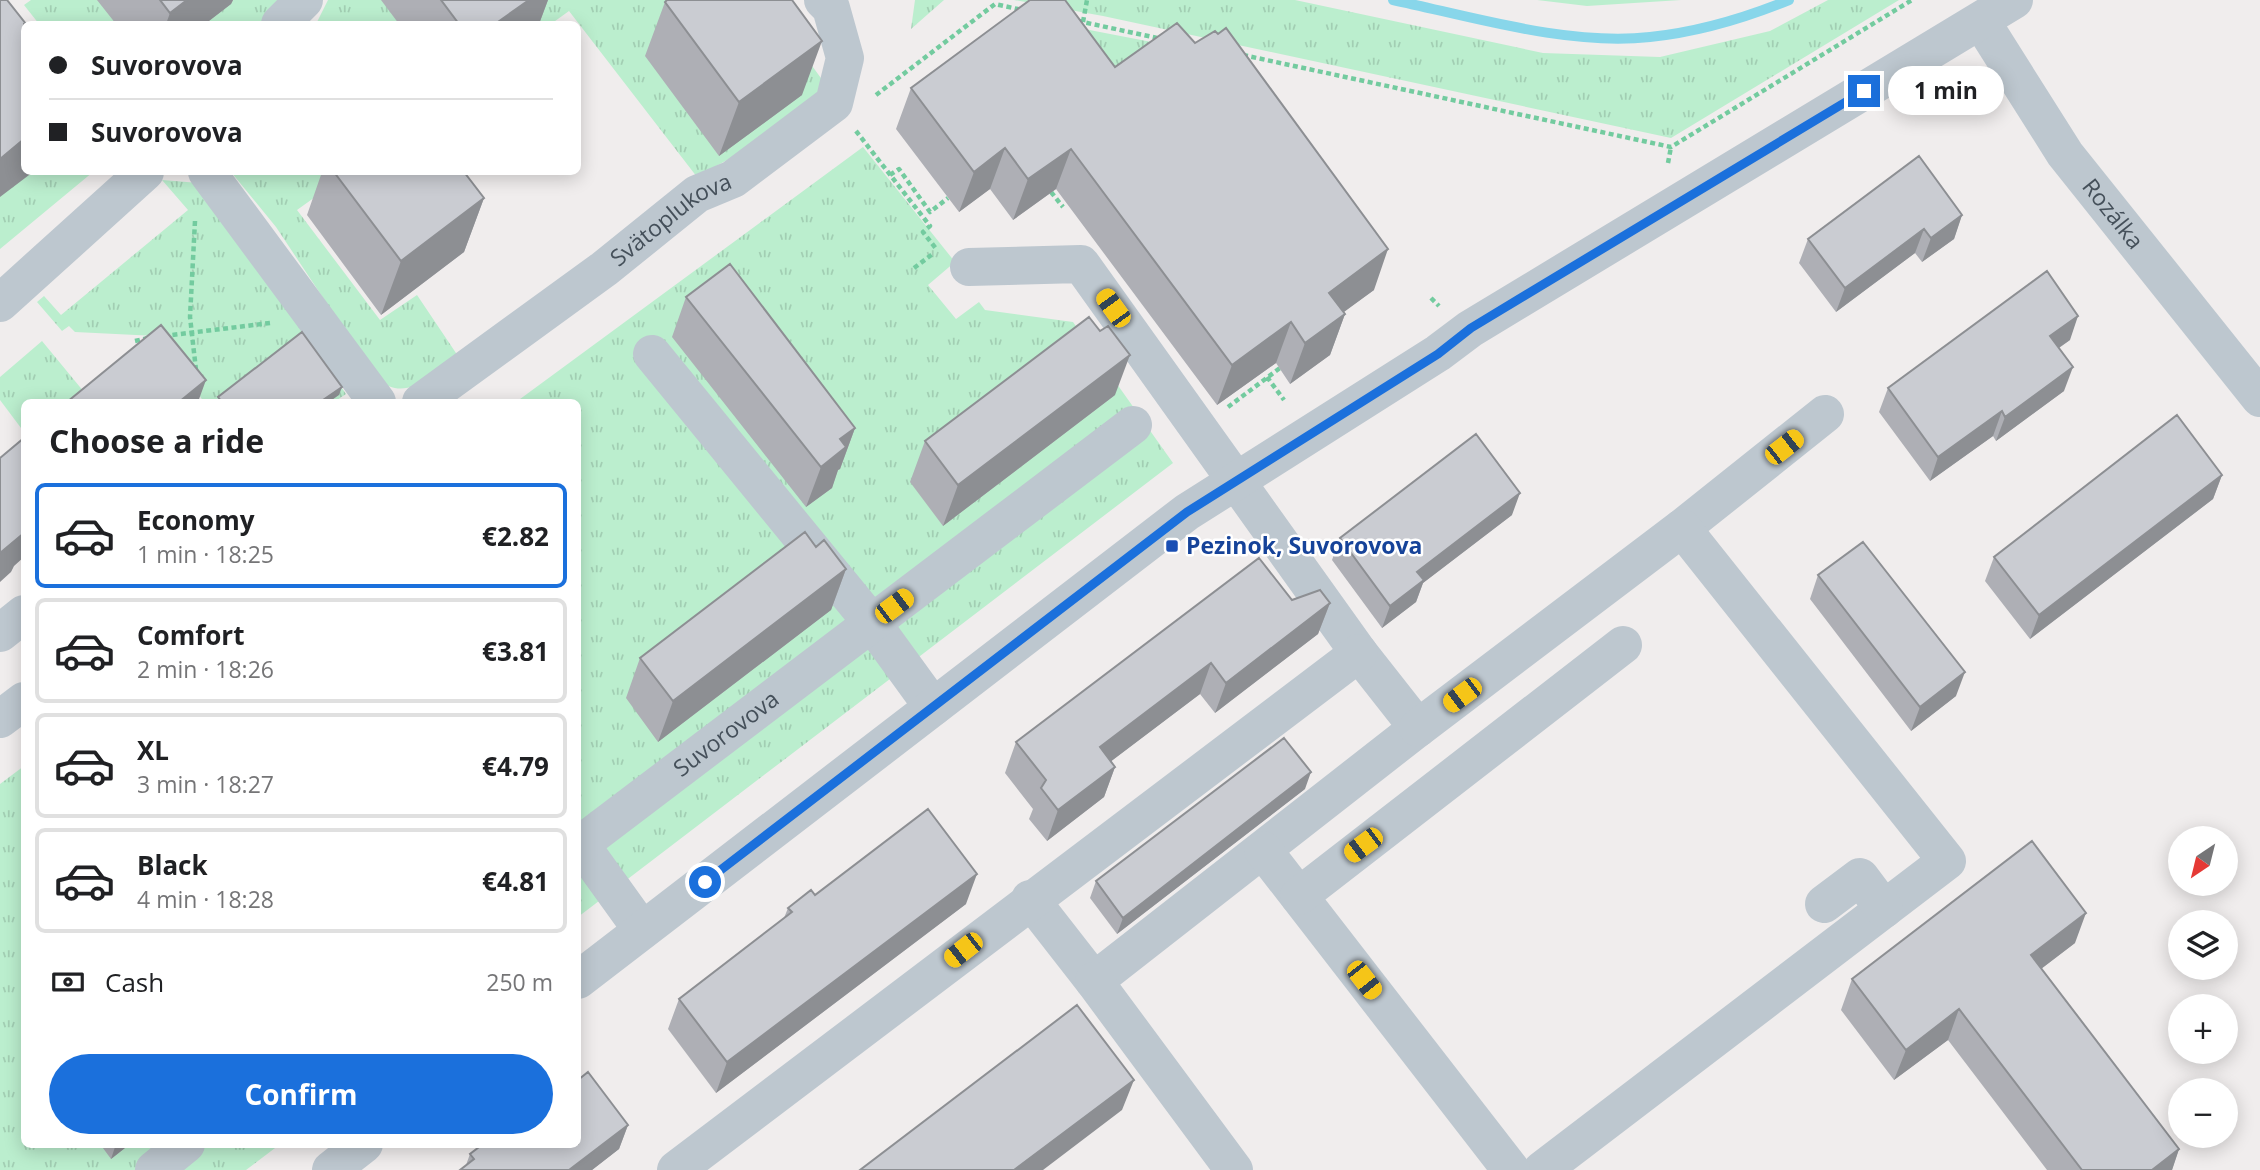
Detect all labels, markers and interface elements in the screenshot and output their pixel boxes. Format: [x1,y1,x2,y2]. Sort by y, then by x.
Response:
text: Suvorovova [91,47,243,83]
callout: 1 min [1888,66,2004,116]
text: 1 min [1914,74,1978,106]
route end [1848,75,1880,107]
text: Suvorovova [91,114,243,150]
street label: Svätoplukova [603,165,736,273]
street label: Rozálka [2075,171,2152,255]
car [1093,285,1134,331]
text: Choose a ride [49,419,264,462]
car [1761,426,1808,468]
text: Economy [137,502,255,538]
icon: car [53,504,116,567]
text: €2.82 [482,518,549,554]
place label: Pezinok, Suvorovova [1186,529,1423,561]
text: 1 min · 18:25 [137,538,274,570]
marker: Pezinok, Suvorovova [1164,538,1180,554]
car [871,585,918,627]
text: Comfort [137,617,244,653]
icon: car [53,619,116,682]
text: €3.81 [482,633,549,669]
text: 2 min · 18:26 [137,653,274,685]
car [1439,674,1486,716]
street label: Suvorovova [666,682,785,783]
text: XL [137,732,169,768]
icon: car [53,734,116,797]
text: €4.79 [482,748,549,784]
text: 3 min · 18:27 [137,768,274,800]
car [1340,824,1387,866]
north arrow [2168,826,2238,896]
map controls [2168,826,2238,1148]
text: Black [137,847,208,883]
icon: car [53,849,116,912]
text: €4.81 [482,863,549,899]
route start [689,866,721,898]
text: 4 min · 18:28 [137,883,274,915]
button: layers [2168,910,2238,980]
car [940,929,987,971]
car [1343,957,1386,1003]
icon: cash [49,963,87,1001]
text: Cash [105,964,164,1000]
text: 250 m [486,966,553,998]
button: + [2168,994,2238,1064]
button: Confirm [49,1054,553,1134]
button: − [2168,1078,2238,1148]

